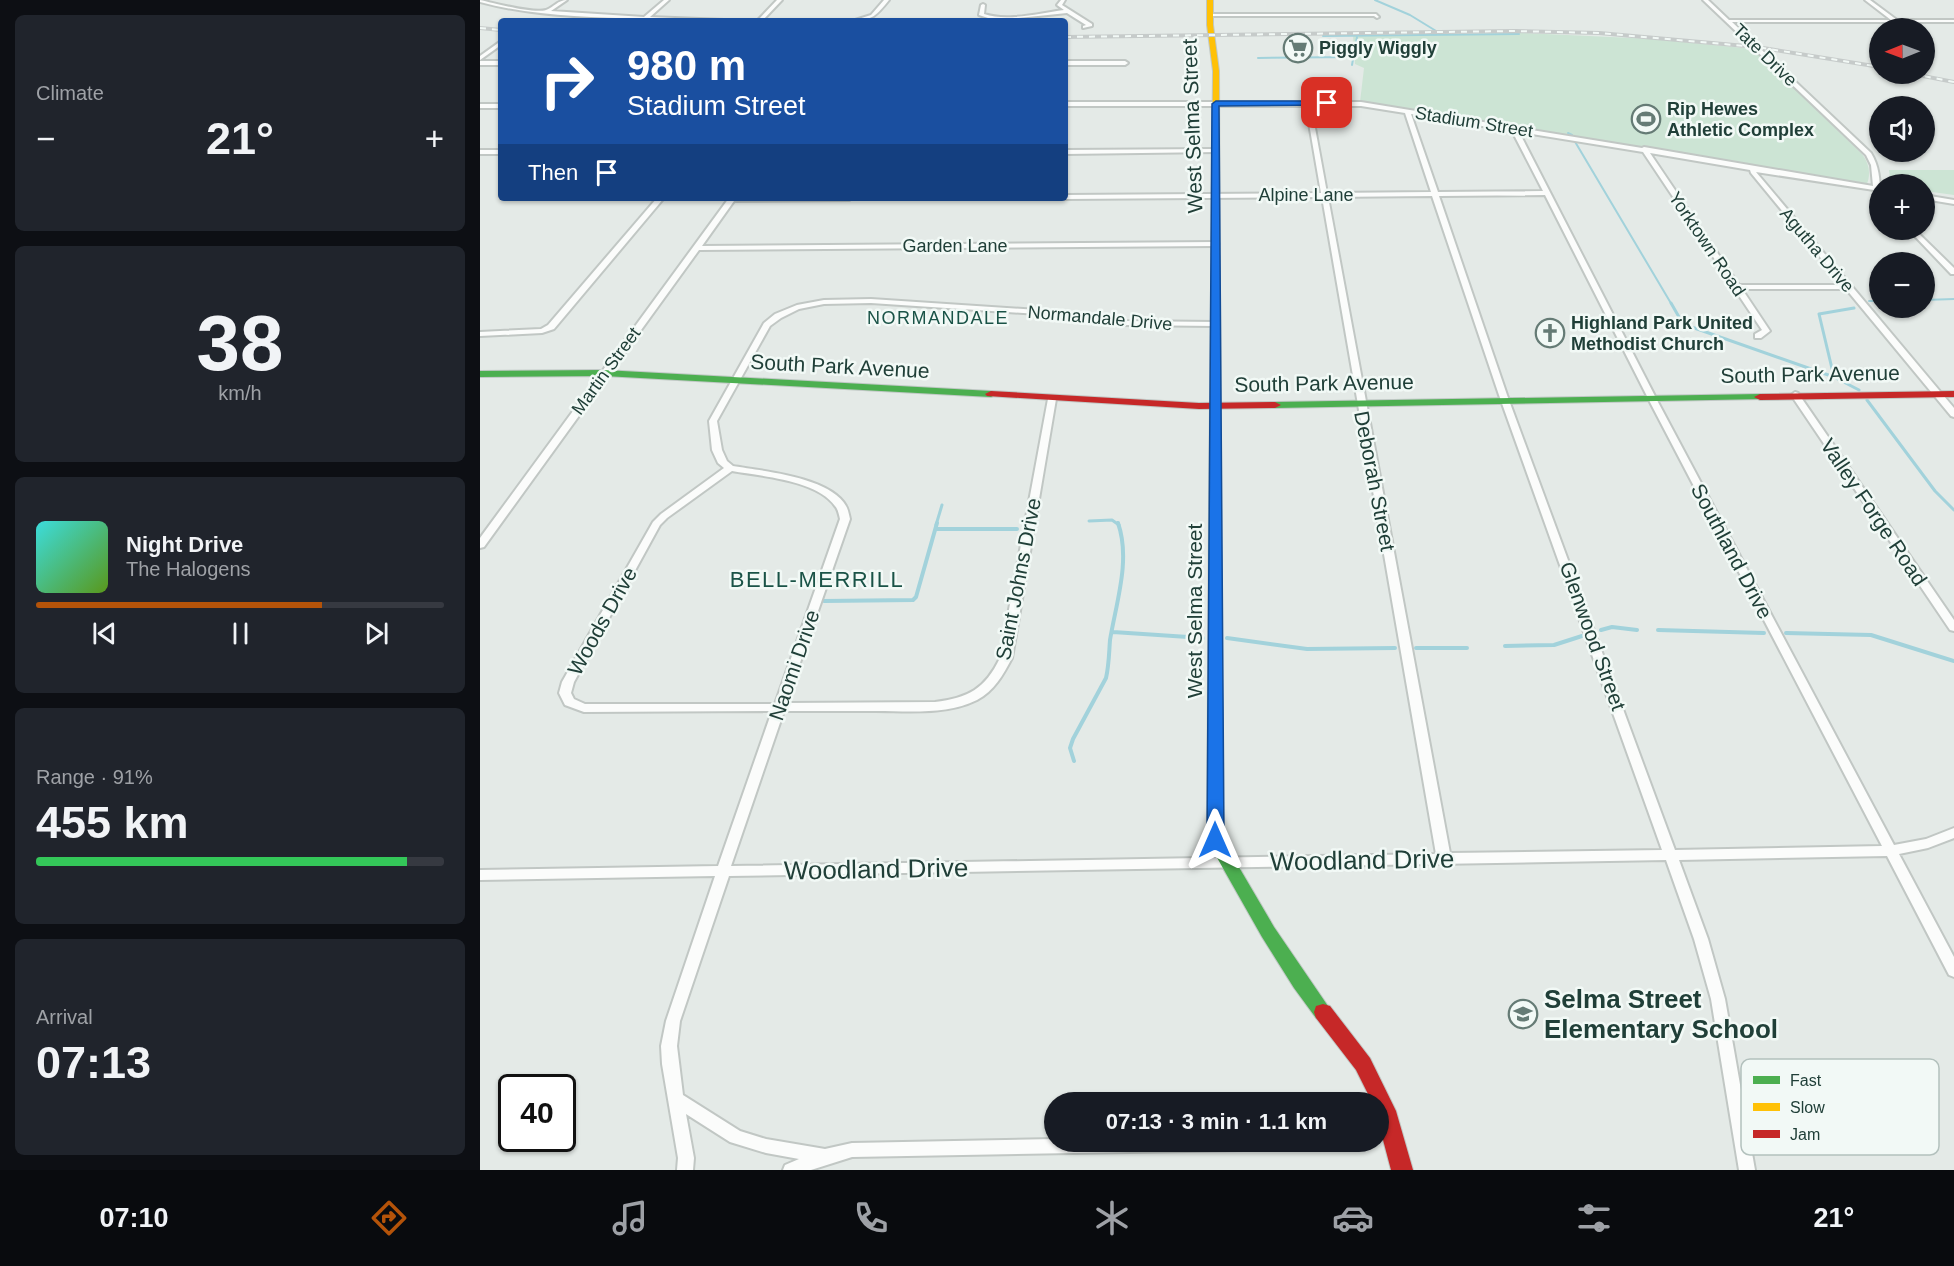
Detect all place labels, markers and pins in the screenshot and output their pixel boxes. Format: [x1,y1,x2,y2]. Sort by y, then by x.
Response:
supermarket icon: Piggly Wiggly [1282,32,1314,64]
place label: Piggly Wiggly [1319,38,1437,58]
pin [1301,77,1352,128]
place label: Rip Hewes Athletic Complex [1667,99,1814,140]
sports icon: Rip Hewes Athletic Complex [1630,103,1662,135]
place label: Highland Park United Methodist Church [1571,313,1753,354]
church icon: Highland Park United Methodist Church [1534,317,1566,349]
place label: Selma Street Elementary School [1544,984,1778,1044]
school or university icon: Selma Street Elementary School [1507,998,1539,1030]

